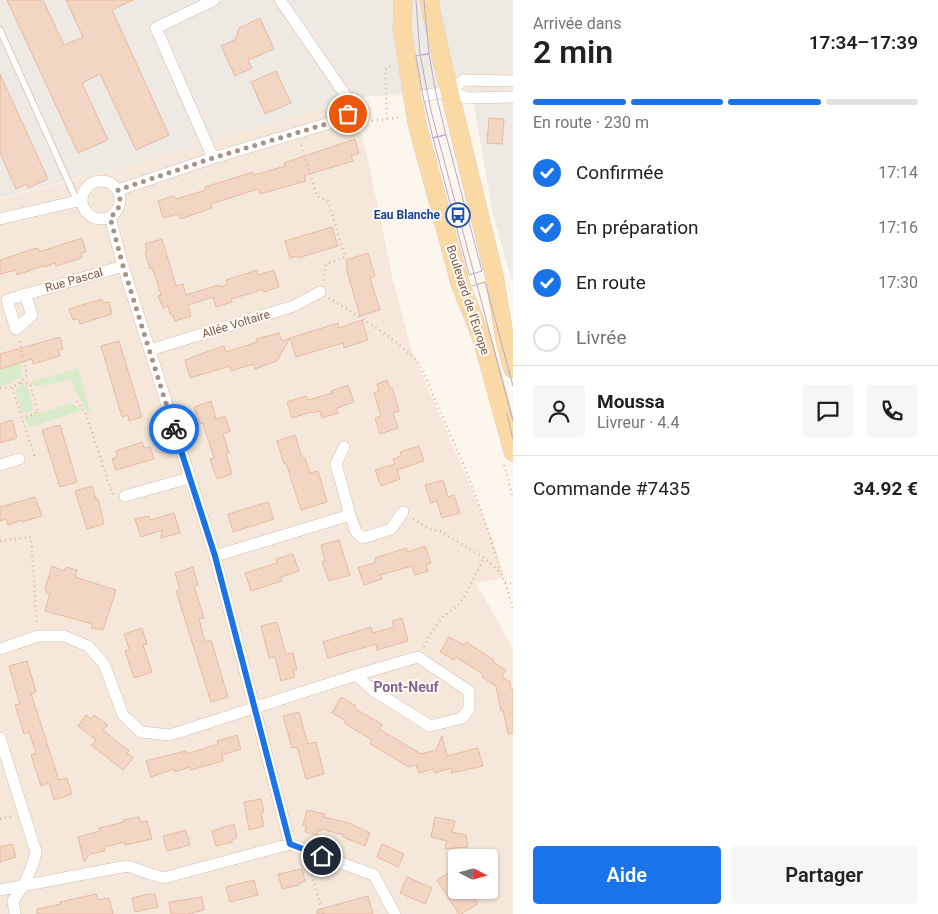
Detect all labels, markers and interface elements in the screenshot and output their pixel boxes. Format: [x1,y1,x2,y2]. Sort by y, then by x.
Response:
text: Arrivée dans [533,14,622,33]
text: 17:34–17:39 [809,31,918,54]
text: 2 min [533,33,613,71]
pin [327,93,369,135]
icon: bag [334,100,362,128]
text: En route · 230 m [533,113,649,132]
icon: check [533,159,561,187]
text: Confirmée [576,161,663,184]
text: 17:14 [878,163,918,182]
bus stop icon: Eau Blanche [445,202,471,228]
place label: Eau Blanche [374,208,441,222]
icon: check [533,214,561,242]
text: En préparation [576,216,699,239]
text: 17:16 [878,218,918,237]
street label: Boulevard de l'Europe [444,243,492,357]
street label: Rue Pascal [44,265,104,295]
icon: check [533,269,561,297]
text: En route [576,271,646,294]
text: 17:30 [878,273,918,292]
street label: Allée Voltaire [200,307,272,341]
text: Livrée [576,326,626,349]
button: person [533,385,585,437]
button: chat [802,385,854,437]
button: phone [866,385,918,437]
text: Moussa [597,390,665,413]
courier [149,404,199,454]
text: Livreur · 4.4 [597,413,680,432]
icon: bike [160,415,188,443]
text: Commande #7435 [533,477,690,500]
text: 34.92 € [853,477,918,500]
district label: Pont-Neuf [373,679,440,695]
pin [301,835,343,877]
icon: home [308,842,336,870]
button: Aide [533,846,721,904]
button: Partager [731,846,918,904]
north arrow [448,849,498,899]
map controls [448,849,498,899]

